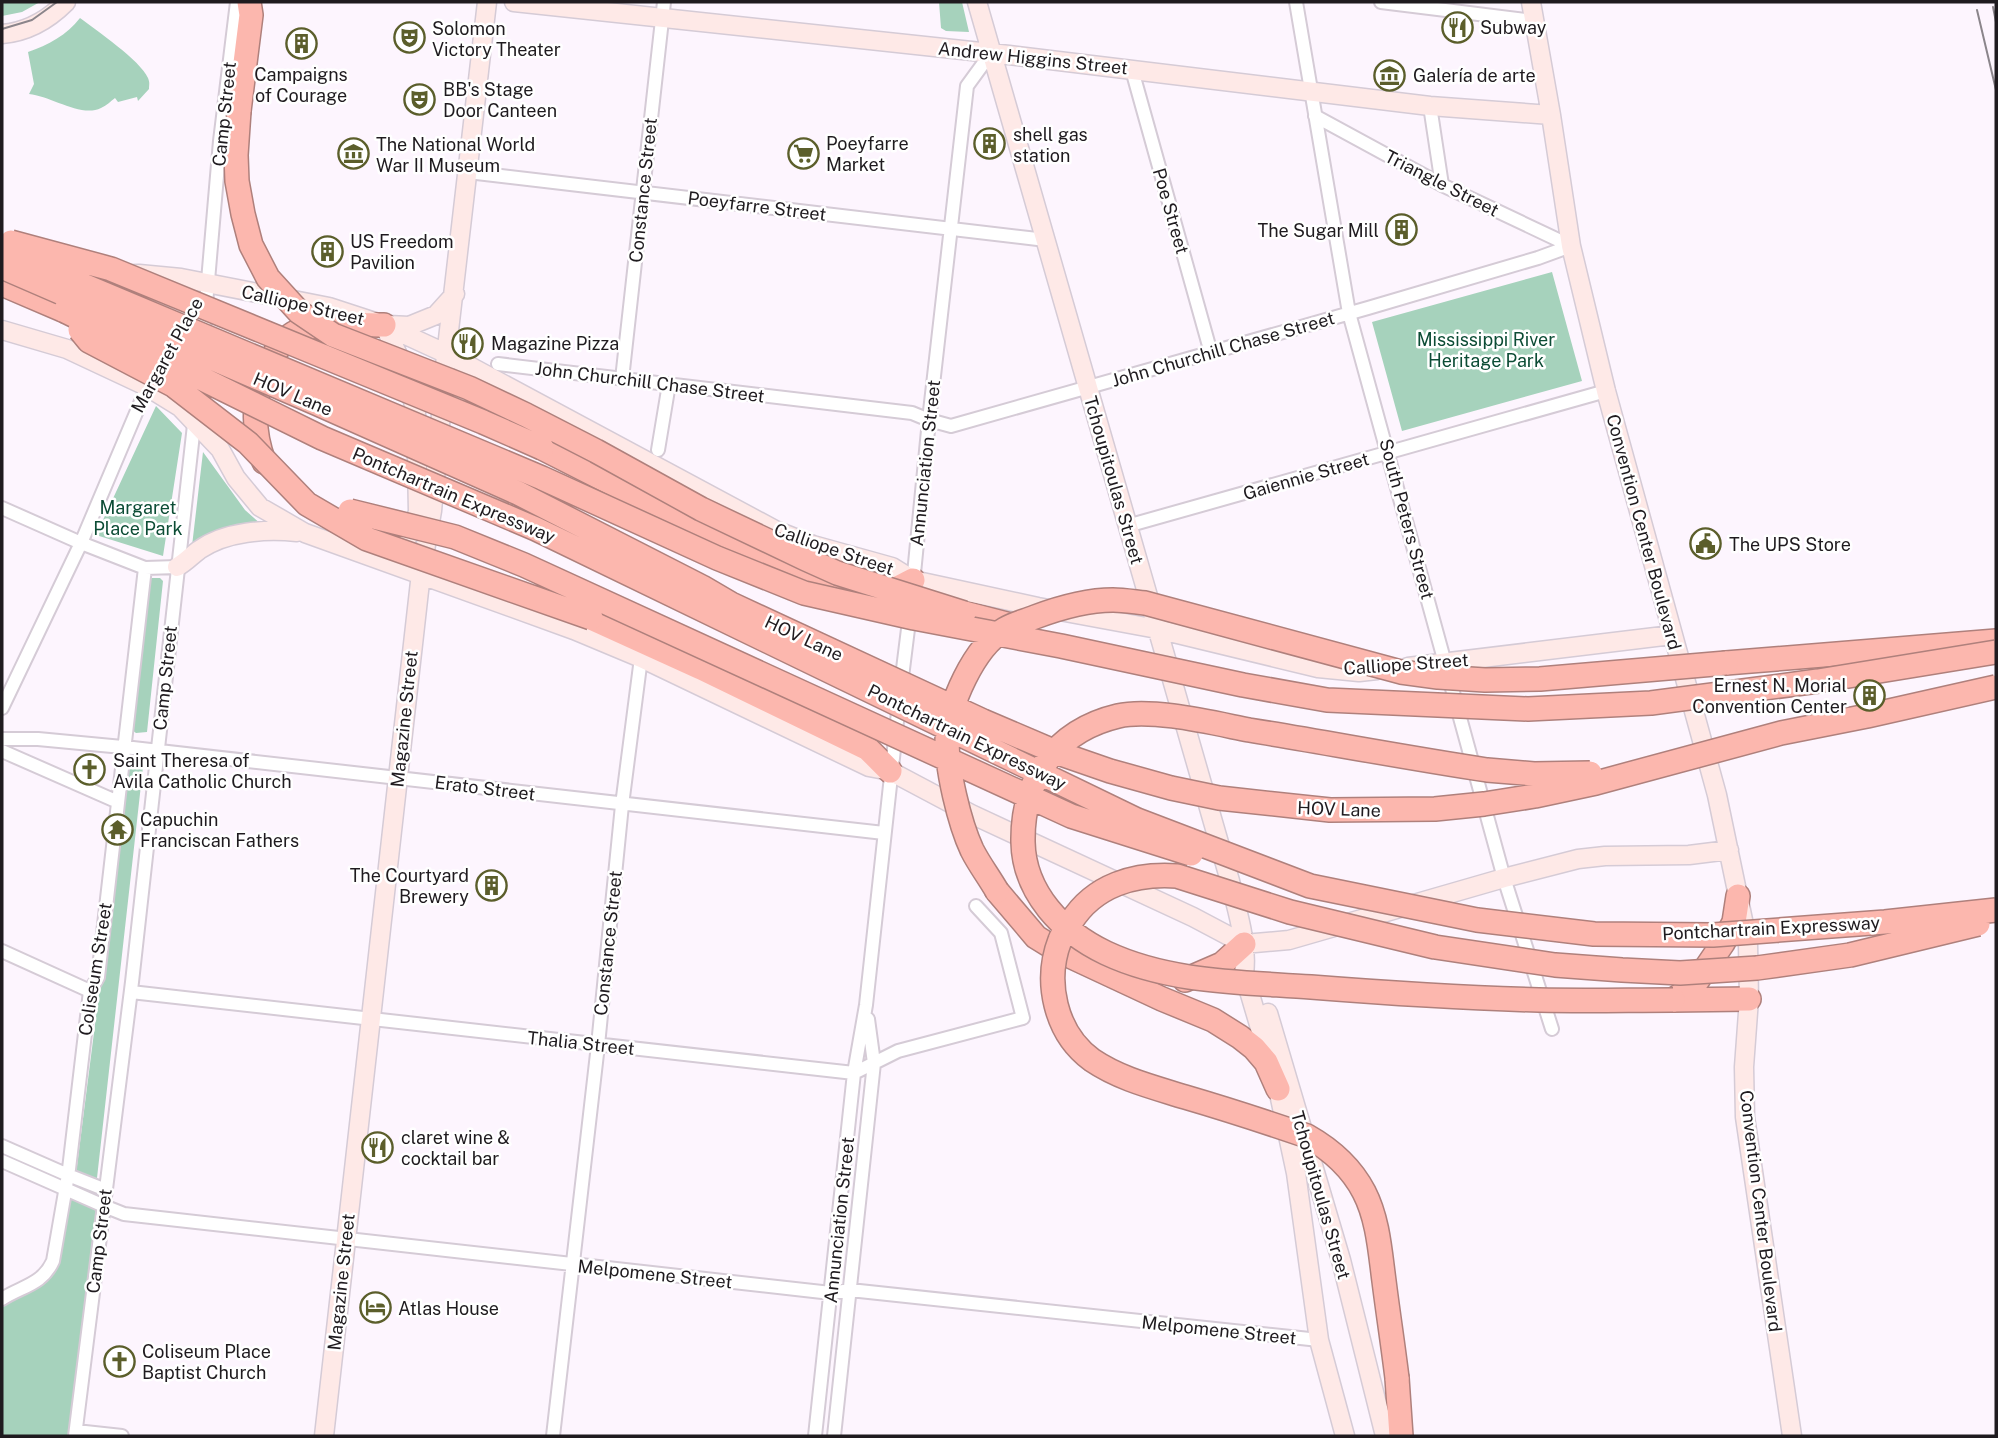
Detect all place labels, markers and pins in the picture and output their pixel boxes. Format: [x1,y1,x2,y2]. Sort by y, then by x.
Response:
restaurant icon: Subway [1440,10,1474,44]
place label: Subway [1480,17,1547,38]
place label: Solomon Victory Theater [432,18,561,60]
theatre icon: Solomon Victory Theater [392,21,426,55]
building icon: Campaigns of Courage [284,26,318,60]
museum icon: Galería de arte [1373,58,1407,92]
place label: Campaigns of Courage [254,64,348,106]
place label: Galería de arte [1413,65,1536,86]
place label: BB's Stage Door Canteen [443,79,557,121]
theatre icon: BB's Stage Door Canteen [403,82,437,116]
place label: shell gas station [1013,124,1088,166]
building icon: shell gas station [973,127,1007,161]
place label: Poeyfarre Market [826,133,909,175]
place label: The National World War II Museum [376,134,535,176]
supermarket icon: Poeyfarre Market [786,136,820,170]
museum icon: The National World War II Museum [336,137,370,171]
building icon: The Sugar Mill [1385,213,1419,247]
place label: The Sugar Mill [1258,220,1379,241]
place label: US Freedom Pavilion [350,231,454,273]
building icon: US Freedom Pavilion [310,234,344,268]
restaurant icon: Magazine Pizza [451,326,485,360]
place label: Magazine Pizza [491,333,619,354]
public building icon: The UPS Store [1689,527,1723,561]
place label: The UPS Store [1729,534,1851,555]
place label: Ernest N. Morial Convention Center [1692,675,1847,717]
building icon: Ernest N. Morial Convention Center [1853,678,1887,712]
place label: Saint Theresa of Avila Catholic Church [113,750,292,792]
church icon: Saint Theresa of Avila Catholic Church [73,753,107,787]
place label: Capuchin Franciscan Fathers [140,809,299,851]
temple icon: Capuchin Franciscan Fathers [100,812,134,846]
place label: The Courtyard Brewery [350,865,469,907]
building icon: The Courtyard Brewery [475,868,509,902]
place label: claret wine & cocktail bar [401,1127,510,1169]
restaurant icon: claret wine & cocktail bar [361,1130,395,1164]
hotel icon: Atlas House [358,1291,392,1325]
place label: Atlas House [398,1298,499,1319]
place label: Coliseum Place Baptist Church [142,1341,271,1383]
church icon: Coliseum Place Baptist Church [102,1344,136,1378]

